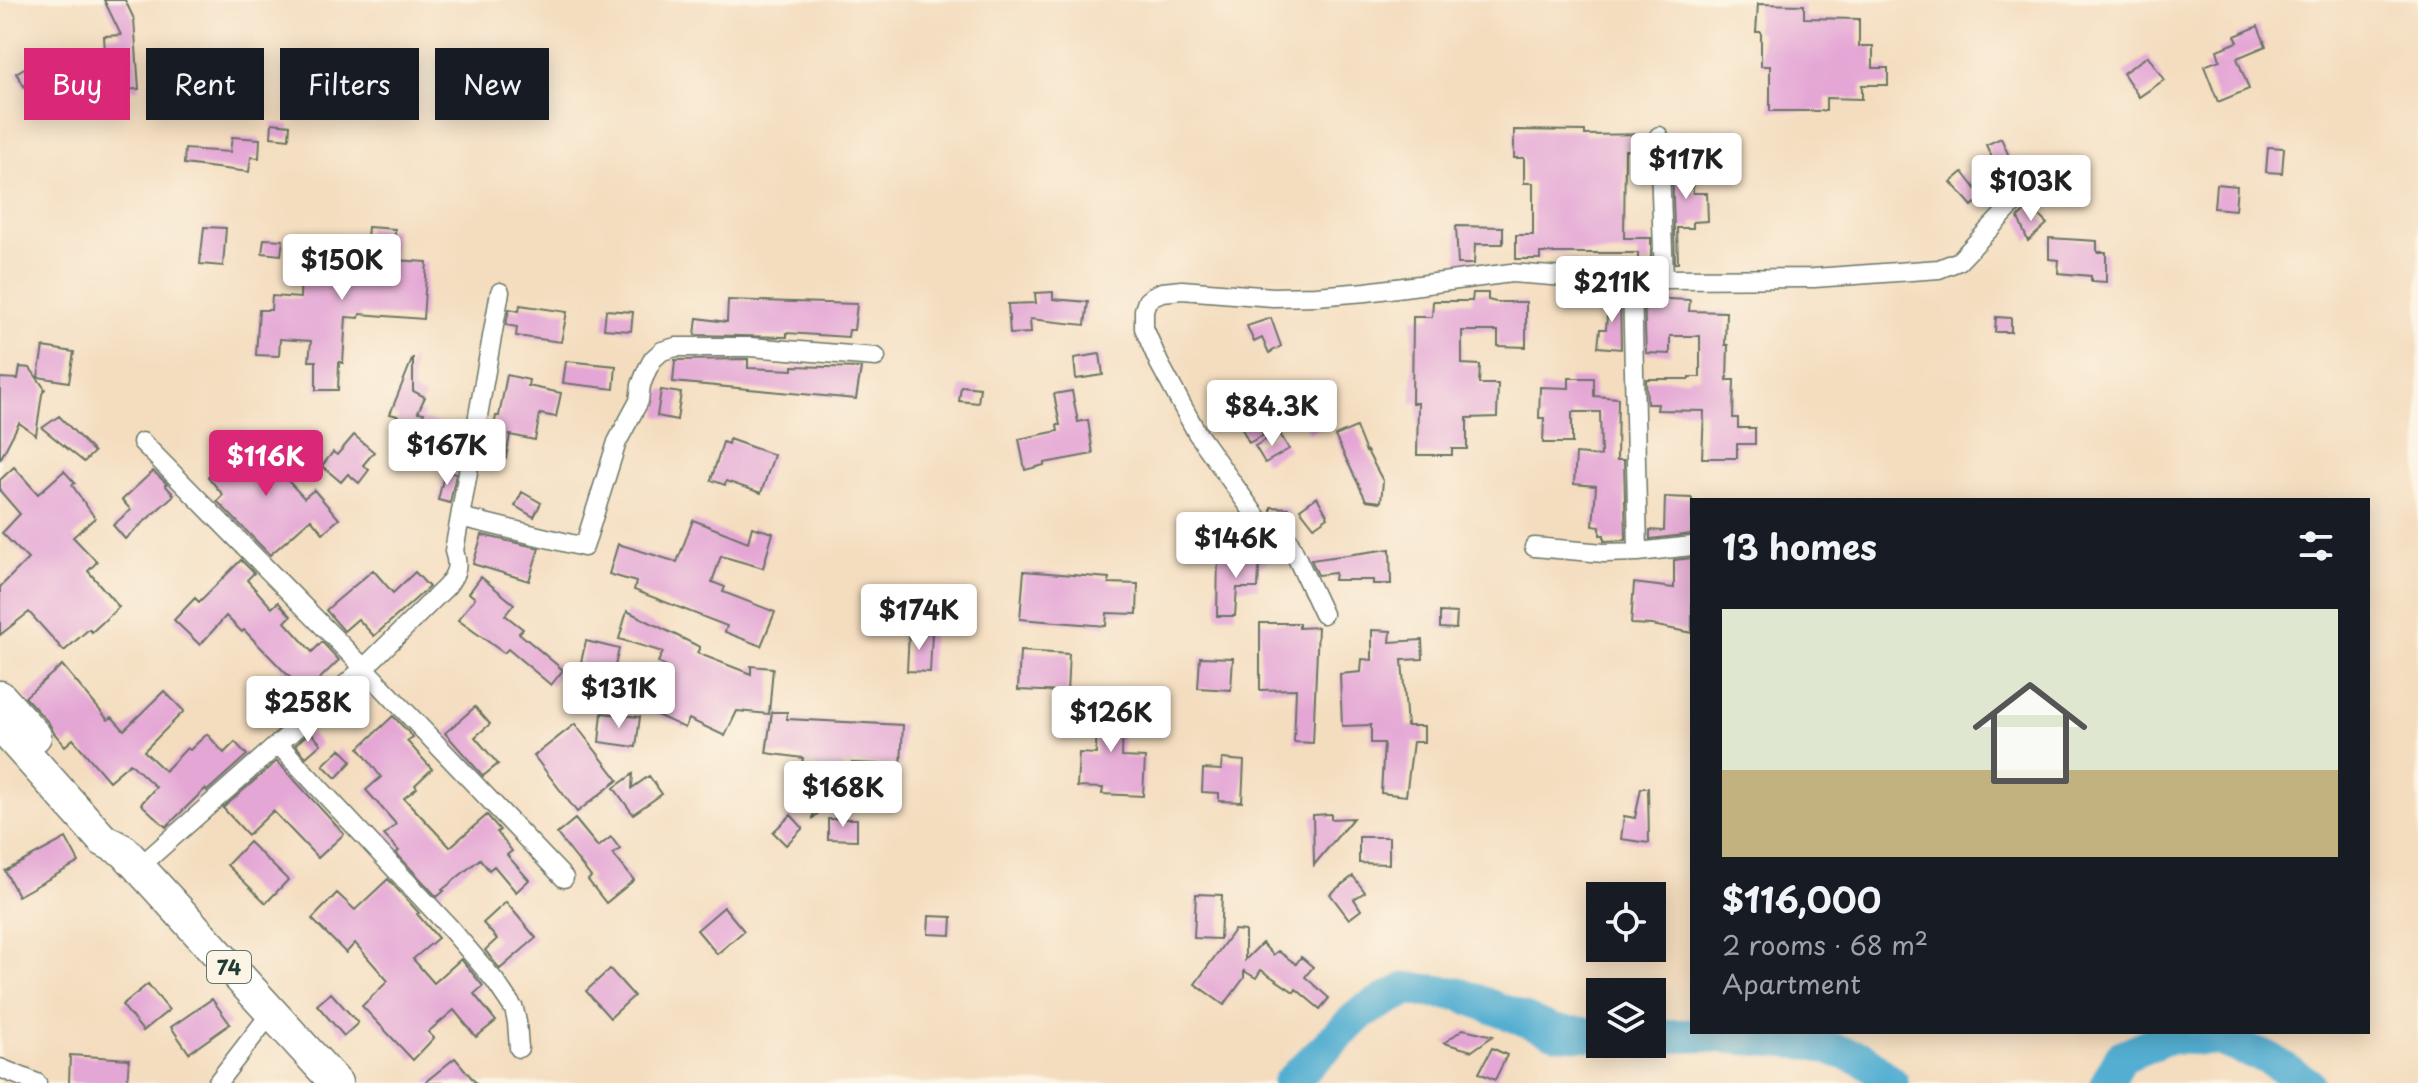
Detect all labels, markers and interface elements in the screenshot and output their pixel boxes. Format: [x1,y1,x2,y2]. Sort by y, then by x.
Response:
chip: Buy [24,48,130,120]
chip: Rent [146,48,264,120]
chip: Filters [280,48,419,120]
chip: New [435,48,549,120]
pin: $117K [1630,133,1742,201]
text: $117K [1649,139,1723,178]
pin: $103K [1975,155,2087,223]
text: $103K [1990,161,2072,200]
pin: $150K [286,234,398,302]
text: $150K [301,240,383,279]
pin: $211K [1556,256,1668,324]
text: $211K [1574,262,1650,301]
pin: $84.3K [1207,380,1337,448]
text: $84.3K [1225,386,1319,425]
pin: $167K [391,419,503,487]
text: $167K [407,425,487,464]
pin: $116K [210,430,322,498]
text: $116K [227,436,305,475]
pin: $146K [1180,512,1292,580]
text: $146K [1194,518,1278,557]
text: 13 homes [1722,520,1877,572]
icon: filters [2294,524,2338,568]
pin: $174K [863,584,975,652]
text: $174K [879,590,959,629]
icon: home [1958,661,2102,805]
pin: $131K [563,662,675,730]
text: $131K [581,668,657,707]
pin: $258K [252,676,364,744]
text: $258K [264,682,352,721]
pin: $126K [1055,686,1167,754]
text: $126K [1070,692,1152,731]
pin: $168K [787,761,899,829]
text: $168K [802,767,884,806]
text: $116,000 [1722,873,1881,925]
map controls [1586,882,1666,1058]
button: locate [1586,882,1666,962]
text: 2 rooms · 68 m² [1722,925,1928,964]
road number: 74 [207,951,251,983]
text: Apartment [1722,964,1861,1003]
button: layers [1586,978,1666,1058]

